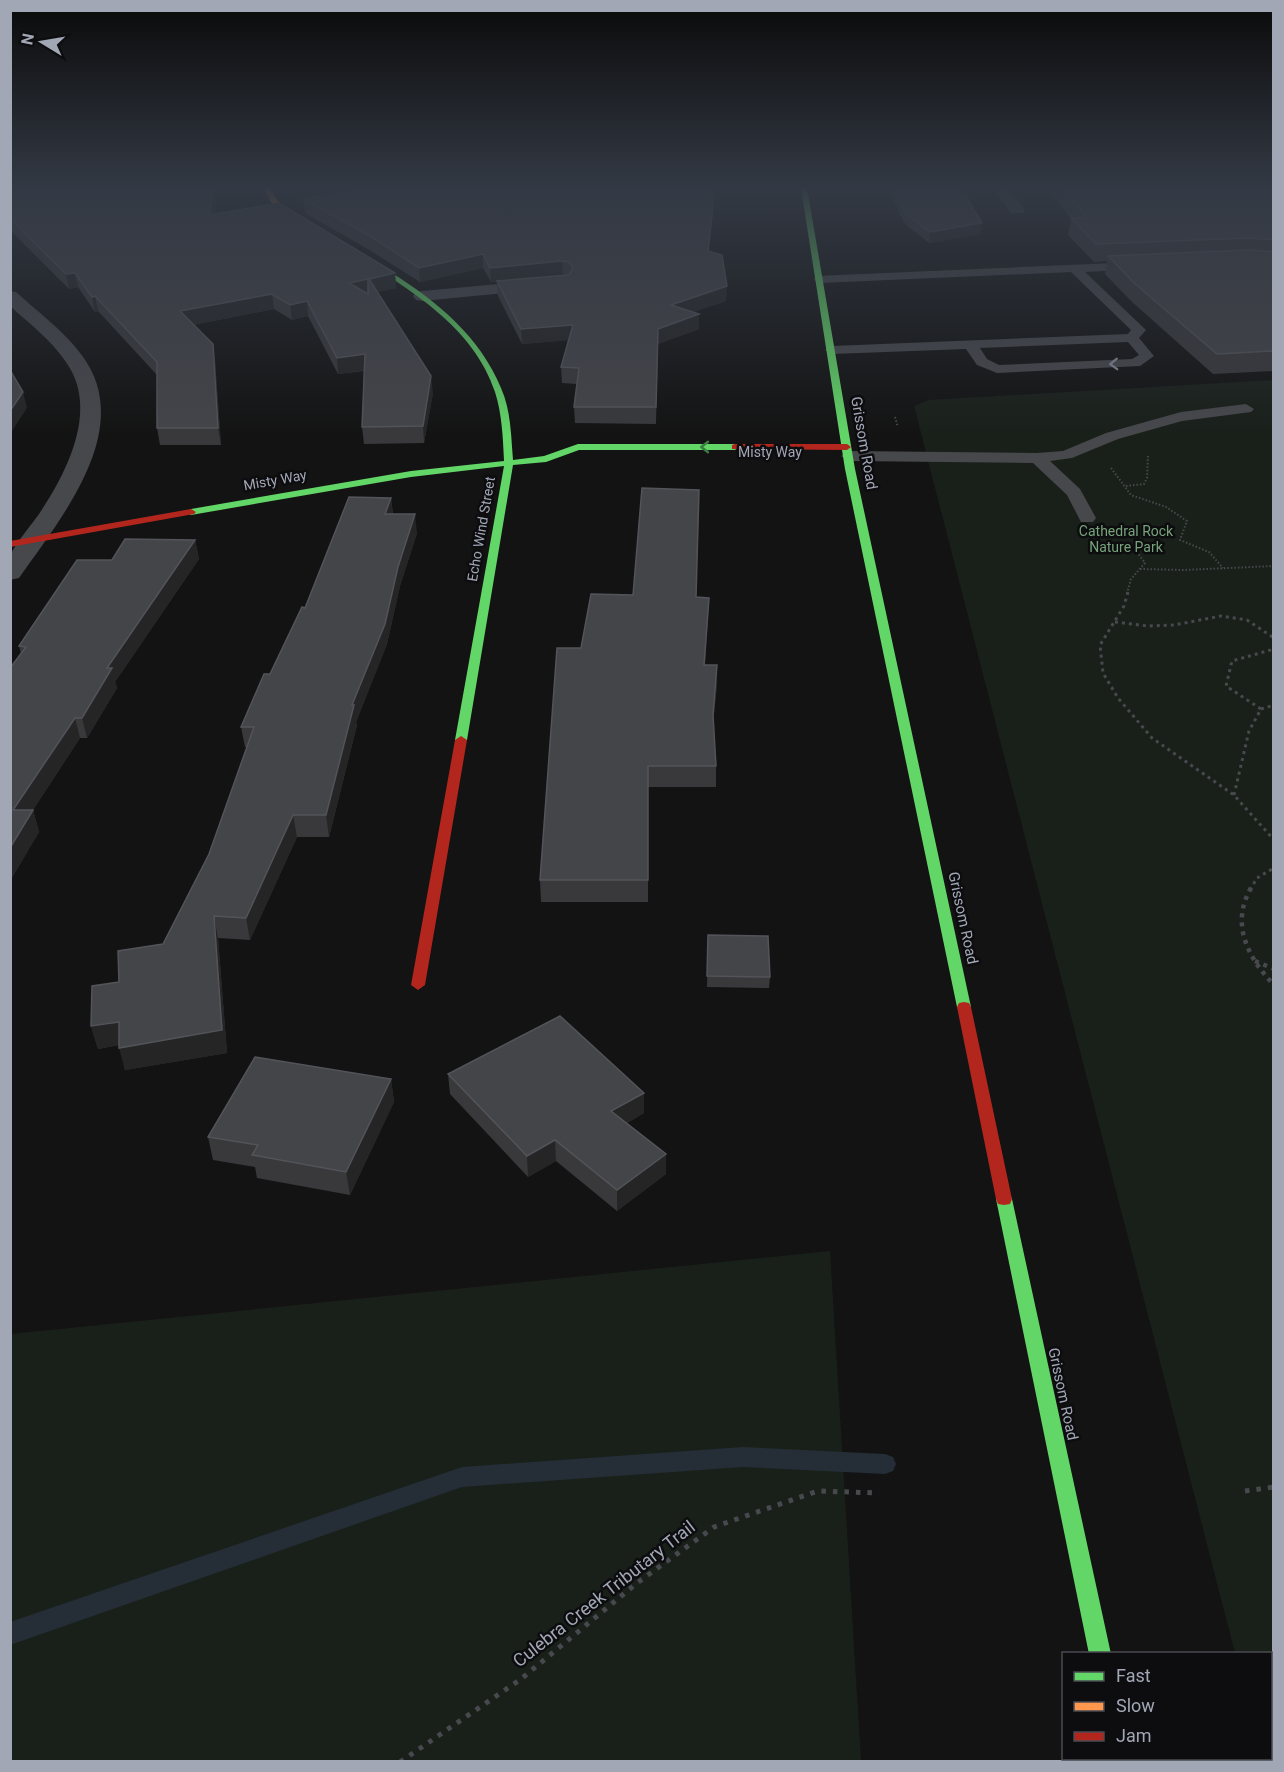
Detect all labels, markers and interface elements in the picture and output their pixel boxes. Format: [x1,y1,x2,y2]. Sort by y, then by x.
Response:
north arrow [12,12,72,72]
text: N [17,32,38,47]
one-way arrow [1109,357,1118,370]
street label: Grissom Road [847,395,881,491]
one-way arrow [700,441,709,453]
street label: Misty Way [738,444,802,460]
street label: Misty Way [242,467,308,493]
street label: Echo Wind Street [464,475,498,583]
park label: Cathedral Rock Nature Park [1079,523,1174,555]
street label: Grissom Road [944,870,982,966]
street label: Grissom Road [1044,1346,1082,1442]
street label: Culebra Creek Tributary Trail [509,1516,699,1671]
legend [1062,1652,1272,1760]
text: Fast [1116,1665,1151,1686]
text: Slow [1116,1695,1155,1716]
text: Jam [1116,1725,1152,1746]

